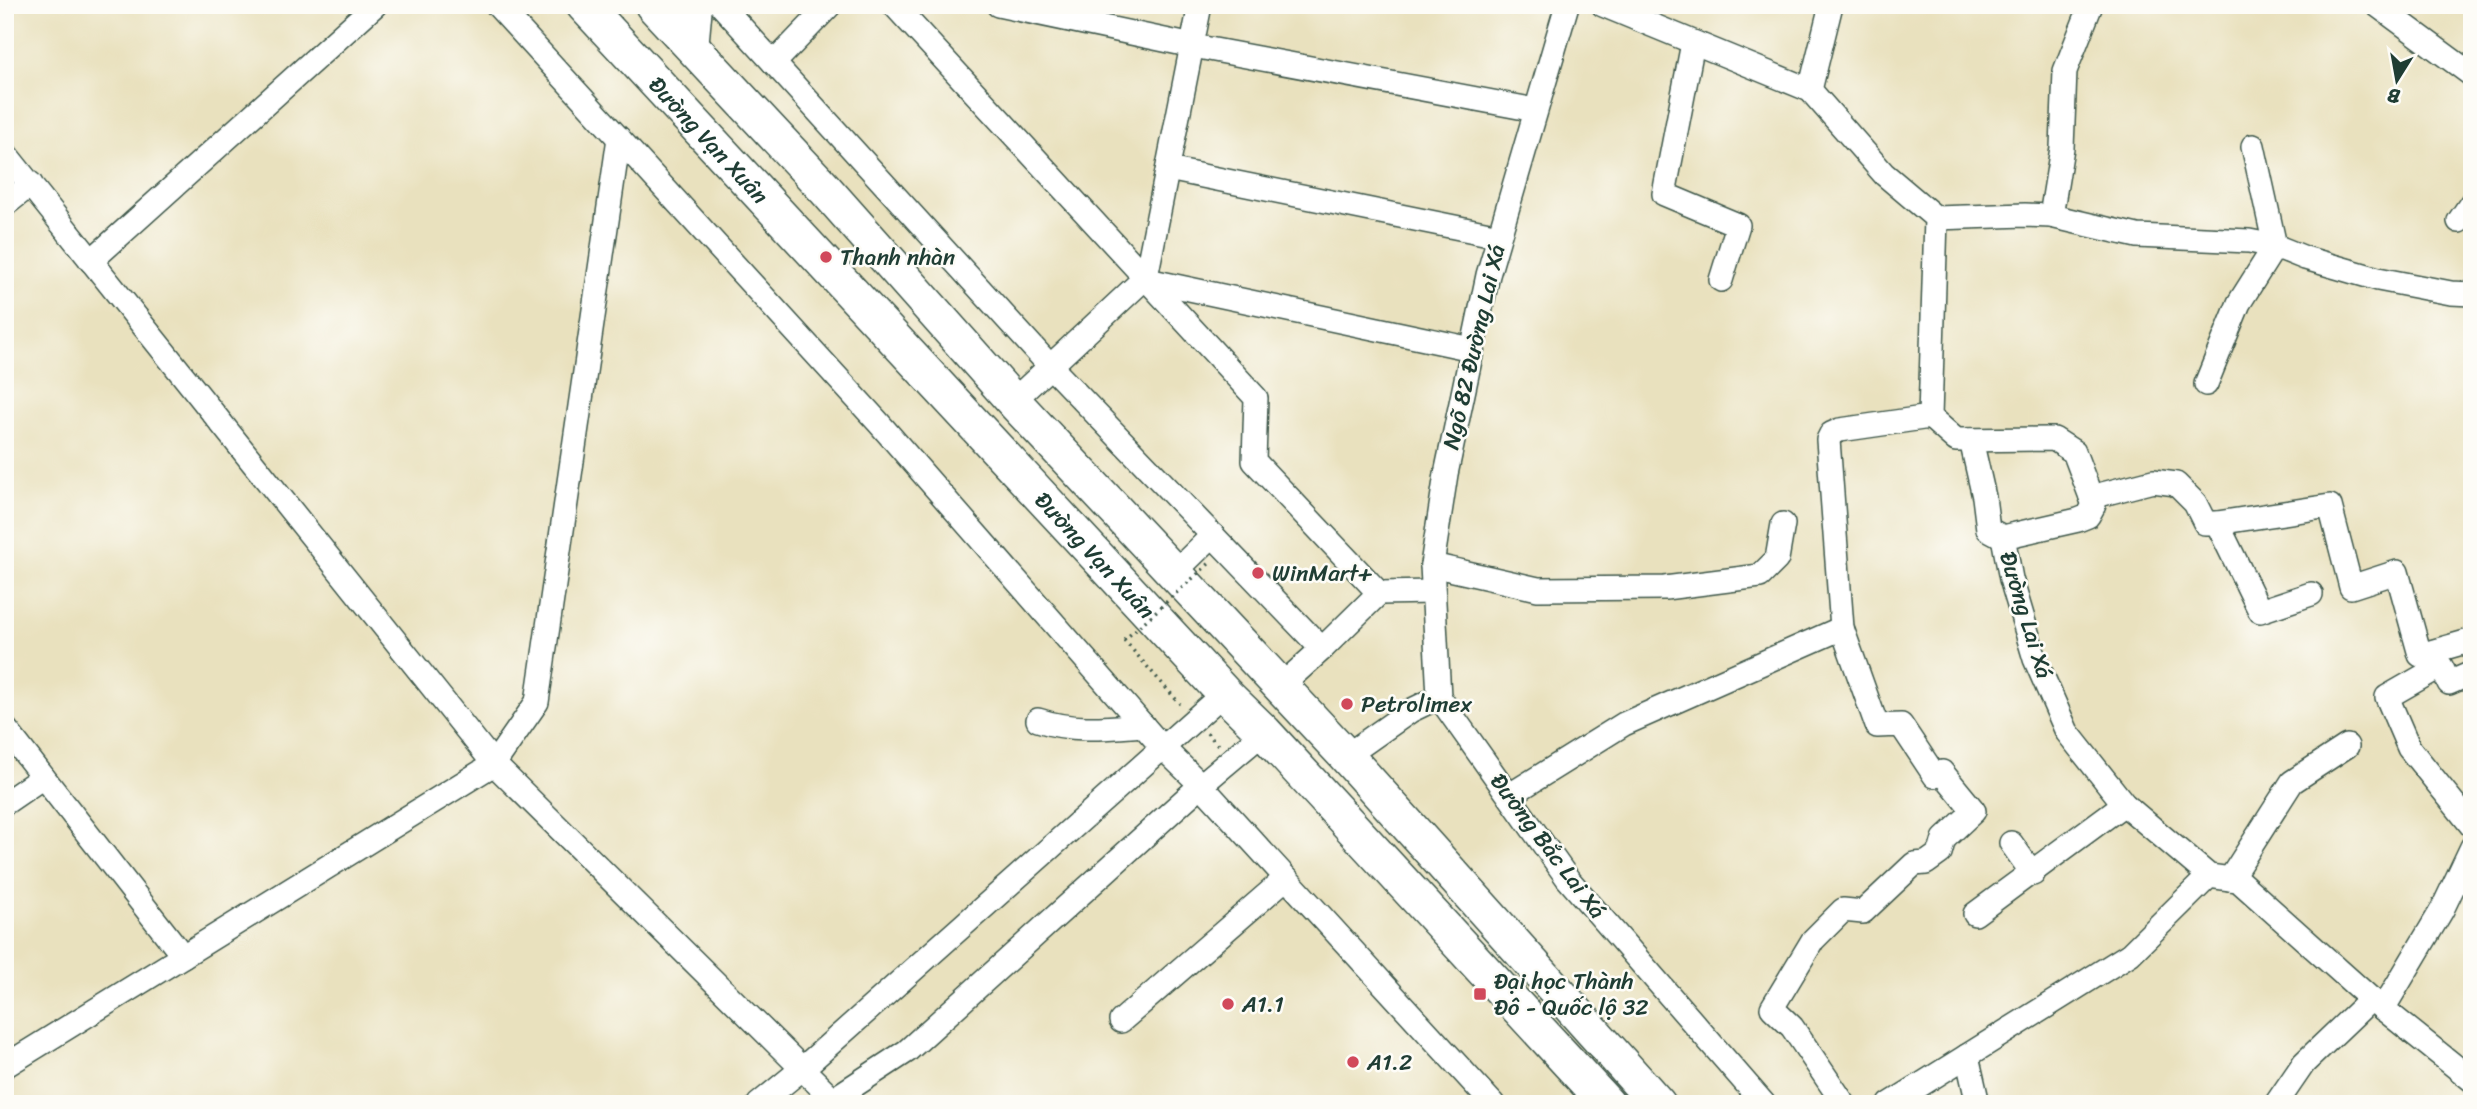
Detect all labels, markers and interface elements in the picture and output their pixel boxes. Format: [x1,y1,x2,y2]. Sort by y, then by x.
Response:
north arrow [2362,46,2432,116]
street label: Đường Vạn Xuân [638,66,779,214]
text: B [2385,79,2403,114]
place label: Thanh nhàn [840,237,956,278]
street label: Ngõ 82 Đường Lai Xá [1430,240,1518,454]
marker: Thanh nhàn [818,249,834,265]
street label: Đường Vạn Xuân [1024,481,1166,629]
street label: Đường Lai Xá [1987,546,2065,684]
place label: WinMart+ [1272,553,1372,594]
marker: WinMart+ [1250,565,1266,581]
place label: Petrolimex [1361,684,1472,725]
marker: Petrolimex [1339,696,1355,712]
street label: Đường Bắc Lai Xá [1479,764,1617,928]
place label: Đại học Thành Đô - Quốc lộ 32 [1494,961,1649,1028]
place label: A1.1 [1241,984,1284,1025]
marker: Đại học Thành Đô - Quốc lộ 32 [1472,986,1488,1002]
marker: A1.1 [1220,996,1236,1012]
place label: A1.2 [1366,1042,1412,1083]
marker: A1.2 [1345,1054,1361,1070]

